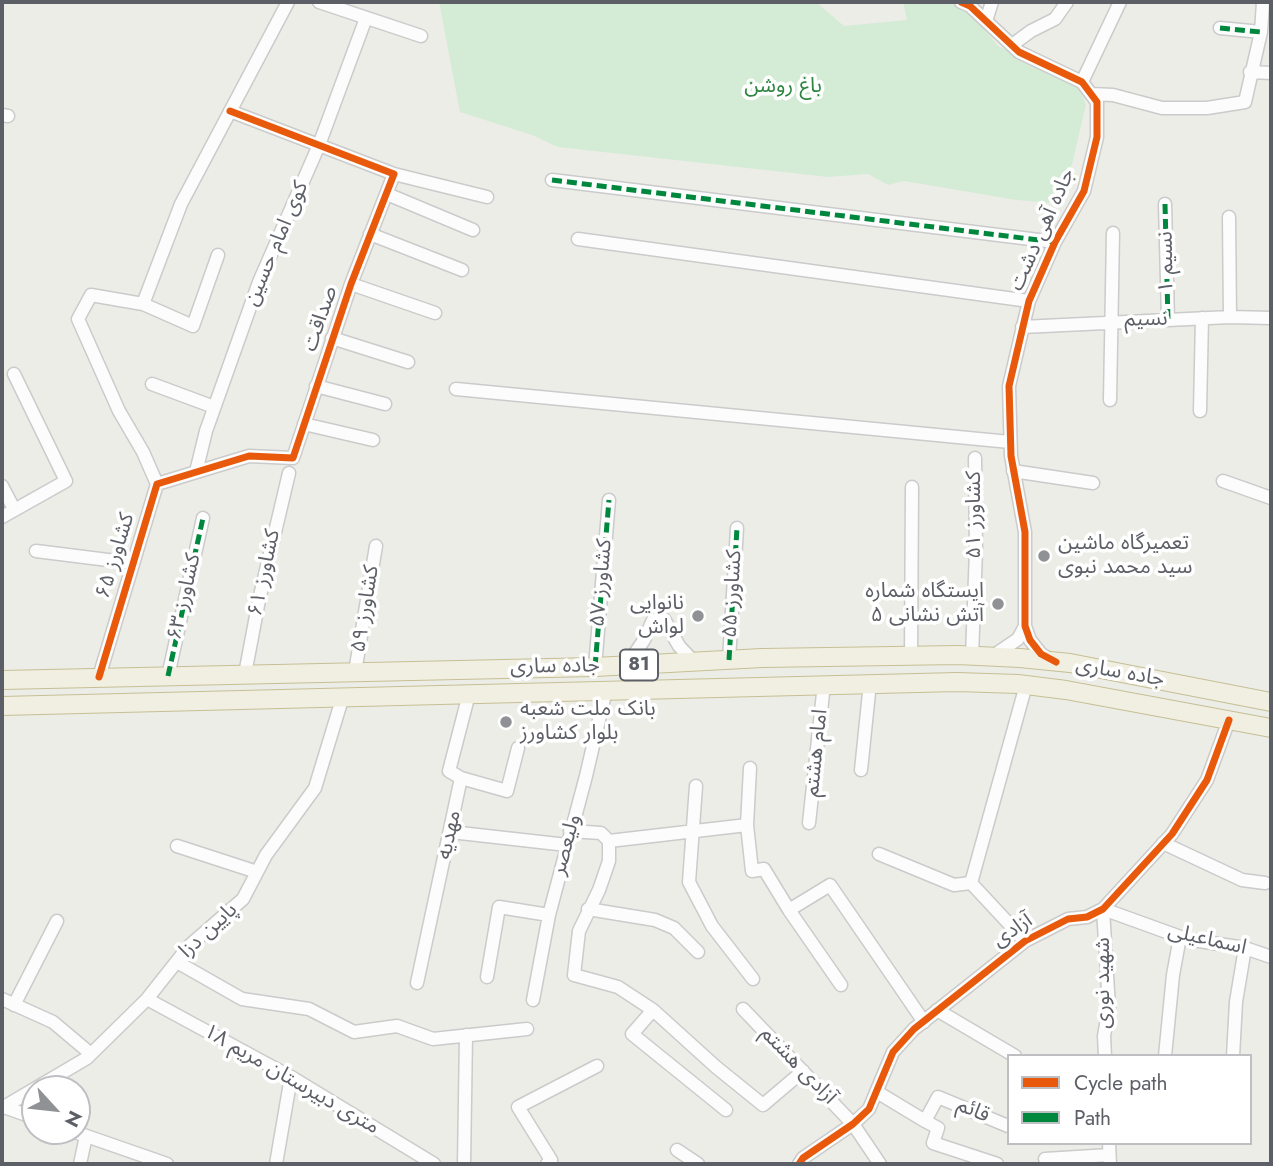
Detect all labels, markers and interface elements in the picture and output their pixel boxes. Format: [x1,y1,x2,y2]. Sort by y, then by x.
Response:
park label: باغ روشن [744,74,822,100]
street label: جاده آهی دشت [1005,165,1081,295]
street label: کوی امام حسین [239,178,315,310]
street label: نسیم ۱ [1154,231,1180,293]
street label: صداقت [298,283,344,355]
street label: نسیم [1124,307,1168,333]
street label: کشاورز ۵۱ [962,471,988,559]
street label: کشاورز ۶۵ [91,510,141,602]
street label: کشاورز ۶۱ [244,527,286,619]
place label: تعمیرگاه ماشین سید محمد نبوی [1058,531,1193,581]
street label: کشاورز ۵۷ [586,538,618,628]
marker: تعمیرگاه ماشین سید محمد نبوی [1036,548,1052,564]
street label: کشاورز ۵۵ [718,550,748,638]
street label: کشاورز ۶۳ [163,551,207,643]
street label: کشاورز ۵۹ [347,564,385,654]
place label: ایستگاه شماره ۵ آتش نشانی [865,579,984,629]
place label: نانوایی لواش [630,591,684,641]
marker: ایستگاه شماره ۵ آتش نشانی [990,596,1006,612]
marker: نانوایی لواش [690,608,706,624]
road number: 81 [620,650,658,680]
street label: جاده ساری [1074,653,1166,693]
street label: جاده ساری [510,654,600,680]
place label: بانک ملت شعبه بلوار کشاورز [520,697,656,747]
street label: امام هشتم [800,708,834,798]
marker: بانک ملت شعبه بلوار کشاورز [498,714,514,730]
street label: مهدیه [433,808,467,862]
street label: ولیعصر [547,812,587,878]
street label: پایین دزا [175,898,243,964]
street label: آزادی [988,909,1038,953]
street label: اسماعیلی [1165,919,1249,961]
street label: شهید نوری [1091,937,1117,1029]
street label: ۱۸ متری دبیرستان مریم [199,1019,383,1141]
street label: آزادی هشتم [755,1022,841,1110]
legend [1007,1054,1252,1145]
text: Cycle path [1074,1068,1167,1098]
north arrow [21,1075,91,1145]
street label: قائم [953,1093,993,1129]
text: Path [1074,1103,1111,1133]
text: N [58,1106,89,1132]

